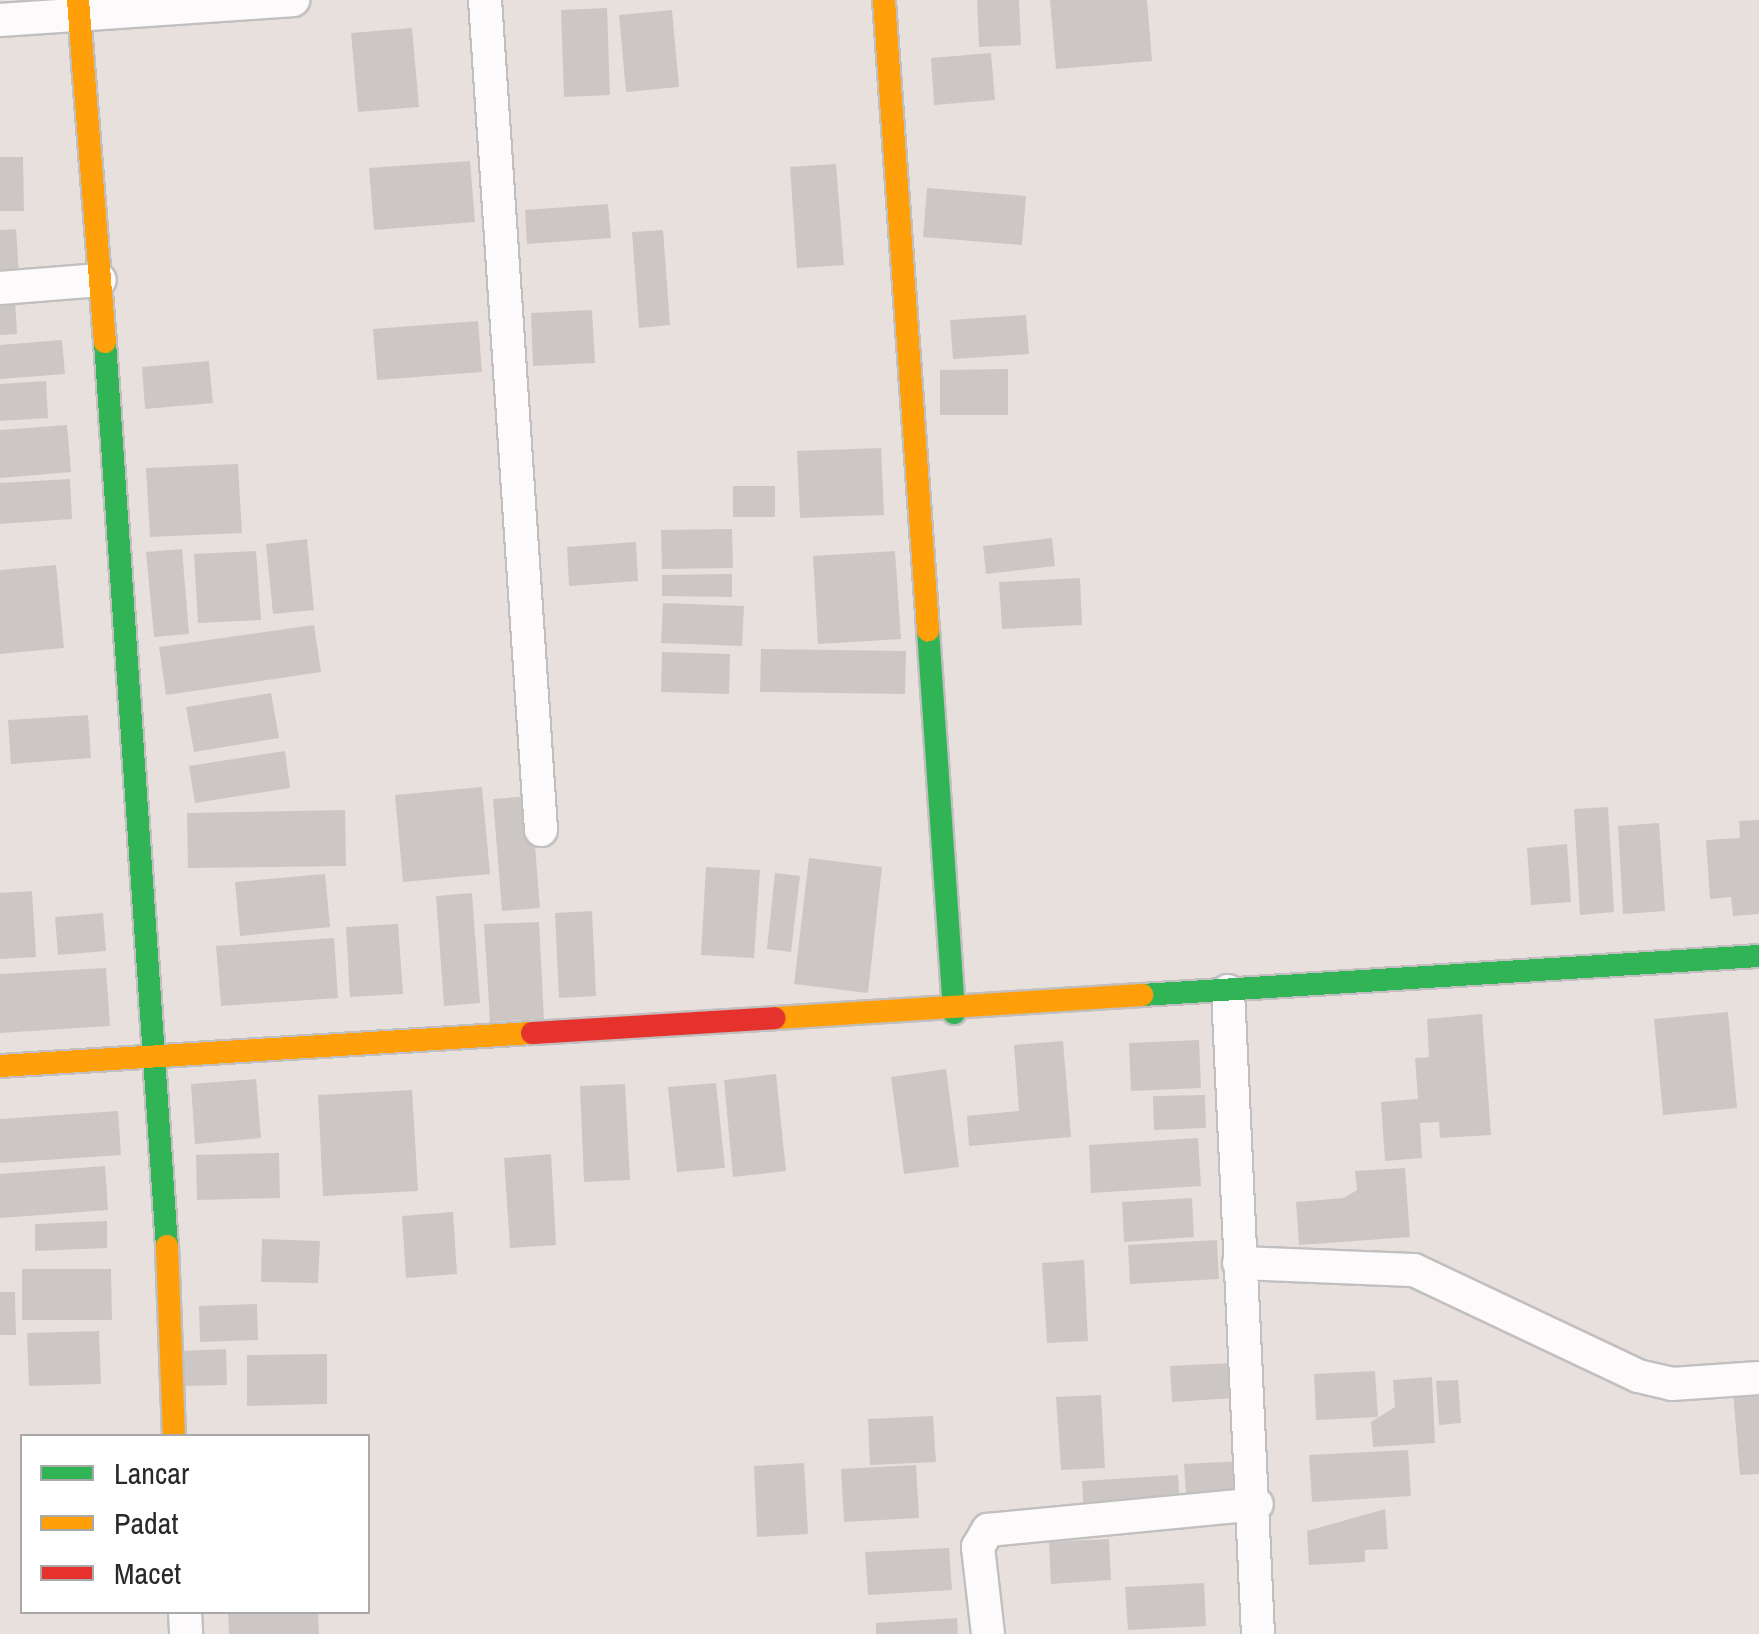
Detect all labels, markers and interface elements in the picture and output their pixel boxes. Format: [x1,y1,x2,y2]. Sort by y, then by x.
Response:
legend [20,1434,370,1614]
text: Lancar [114,1453,189,1493]
text: Padat [114,1503,178,1543]
text: Macet [114,1553,181,1593]

